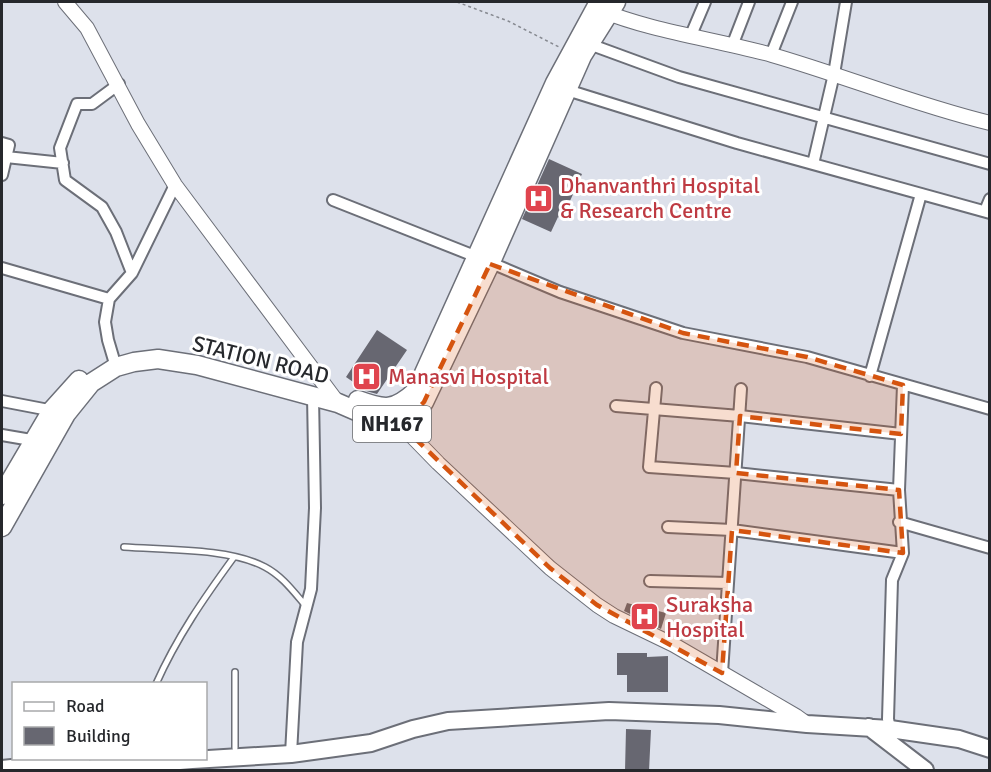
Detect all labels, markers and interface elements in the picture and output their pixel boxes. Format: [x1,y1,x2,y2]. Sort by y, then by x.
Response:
place label: Dhanvanthri Hospital & Research Centre [560,172,760,224]
hospital icon: Dhanvanthri Hospital & Research Centre [523,182,555,214]
street label: STATION ROAD [190,330,332,389]
hospital icon: Manasvi Hospital [351,360,383,392]
place label: Manasvi Hospital [388,363,549,390]
road number: NH167 [353,406,431,442]
place label: Suraksha Hospital [666,591,753,643]
hospital icon: Suraksha Hospital [629,601,661,633]
legend [12,682,207,760]
text: Road [66,695,105,717]
text: Building [66,725,130,747]

